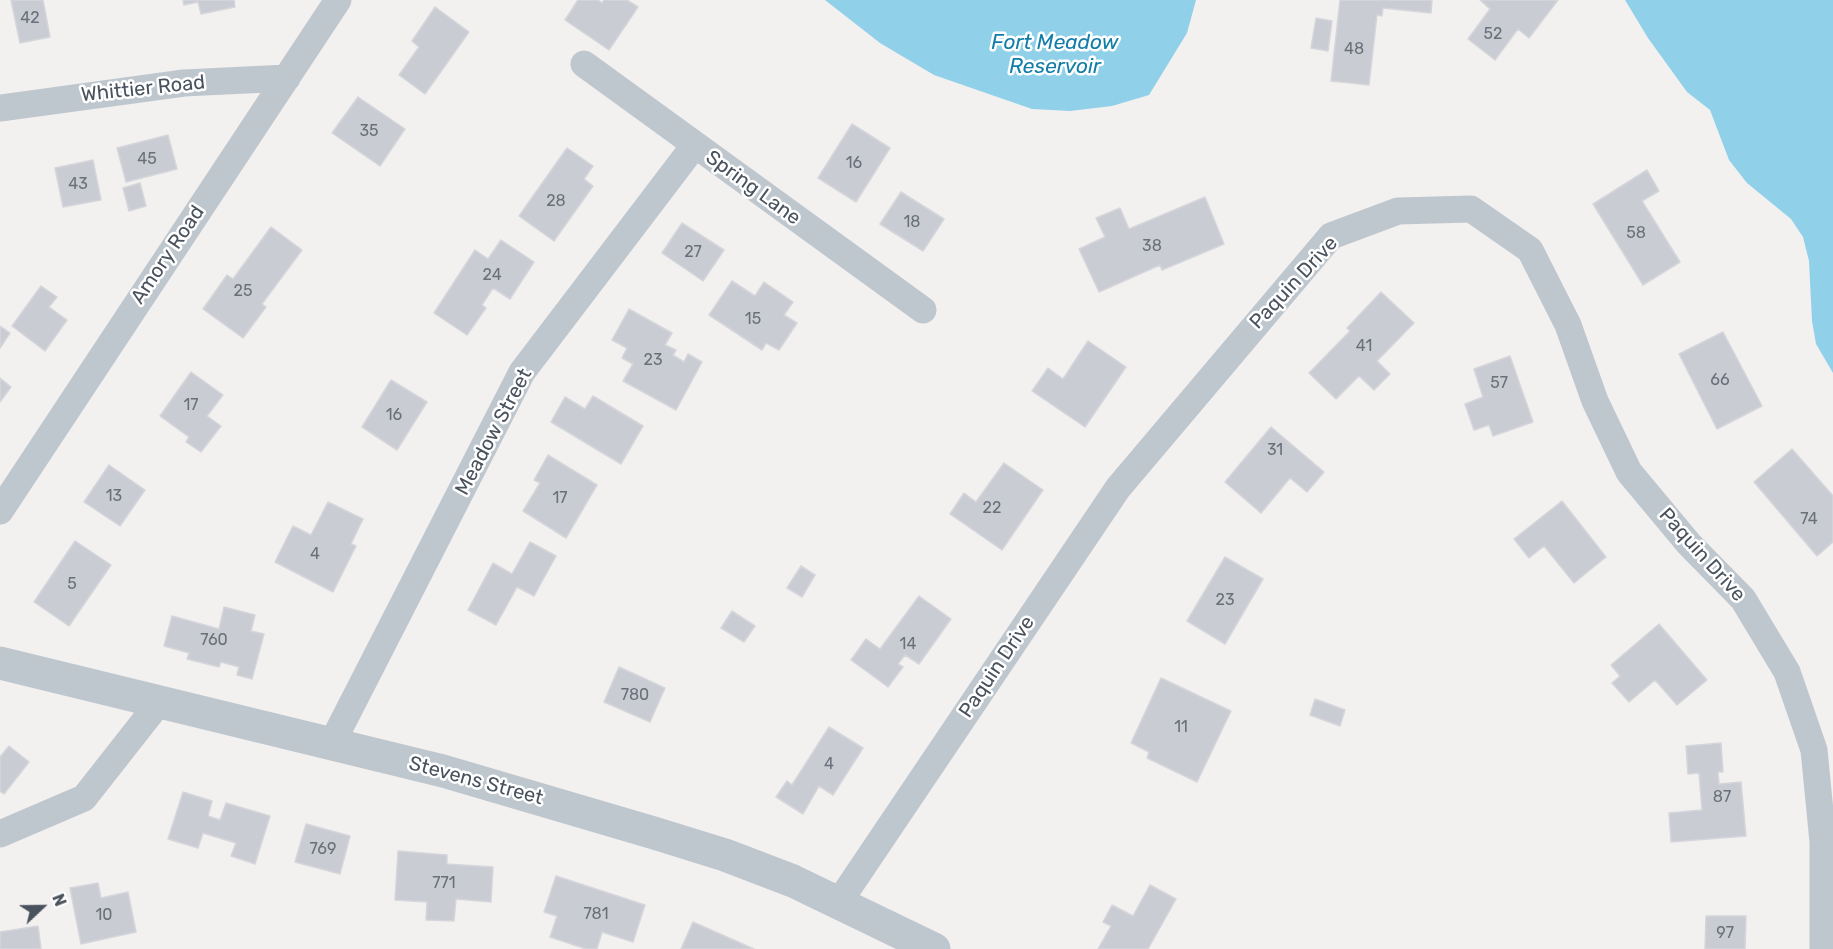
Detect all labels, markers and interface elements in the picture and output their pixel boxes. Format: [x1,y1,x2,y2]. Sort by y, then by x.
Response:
house number: 42 [20,8,40,28]
house number: 52 [1484,24,1502,44]
water label: Fort Meadow Reservoir [991,30,1119,80]
house number: 48 [1344,39,1364,59]
street label: Whittier Road [80,71,206,107]
house number: 35 [359,121,379,141]
street label: Spring Lane [701,146,805,230]
house number: 45 [137,149,157,169]
house number: 16 [846,153,862,173]
house number: 43 [68,174,88,194]
house number: 28 [546,191,566,211]
street label: Amory Road [126,201,210,309]
house number: 18 [903,212,921,232]
house number: 58 [1626,223,1646,243]
street label: Paquin Drive [1245,232,1343,334]
house number: 38 [1142,236,1162,256]
house number: 27 [684,242,702,262]
house number: 24 [482,265,502,285]
house number: 25 [234,281,252,301]
house number: 15 [745,309,761,329]
house number: 41 [1356,336,1372,356]
house number: 23 [643,350,663,370]
street label: Meadow Street [451,365,537,499]
house number: 66 [1710,370,1730,390]
house number: 57 [1490,373,1508,393]
house number: 17 [183,395,199,415]
house number: 16 [386,405,402,425]
house number: 31 [1267,440,1283,460]
house number: 13 [106,486,122,506]
house number: 17 [552,488,568,508]
house number: 22 [983,498,1001,518]
street label: Paquin Drive [1654,503,1750,607]
house number: 74 [1800,509,1818,529]
house number: 4 [310,544,320,564]
house number: 5 [67,574,77,594]
house number: 23 [1215,590,1235,610]
street label: Paquin Drive [954,612,1040,722]
house number: 760 [200,630,228,650]
house number: 14 [900,634,916,654]
house number: 780 [621,685,649,705]
house number: 11 [1174,717,1188,737]
street label: Stevens Street [406,752,546,810]
house number: 4 [824,754,834,774]
house number: 87 [1713,787,1731,807]
house number: 769 [310,839,336,859]
house number: 771 [432,873,456,893]
north arrow [12,877,72,937]
text: N [48,891,70,909]
house number: 781 [583,904,609,924]
house number: 10 [95,905,113,925]
house number: 97 [1716,923,1734,943]

